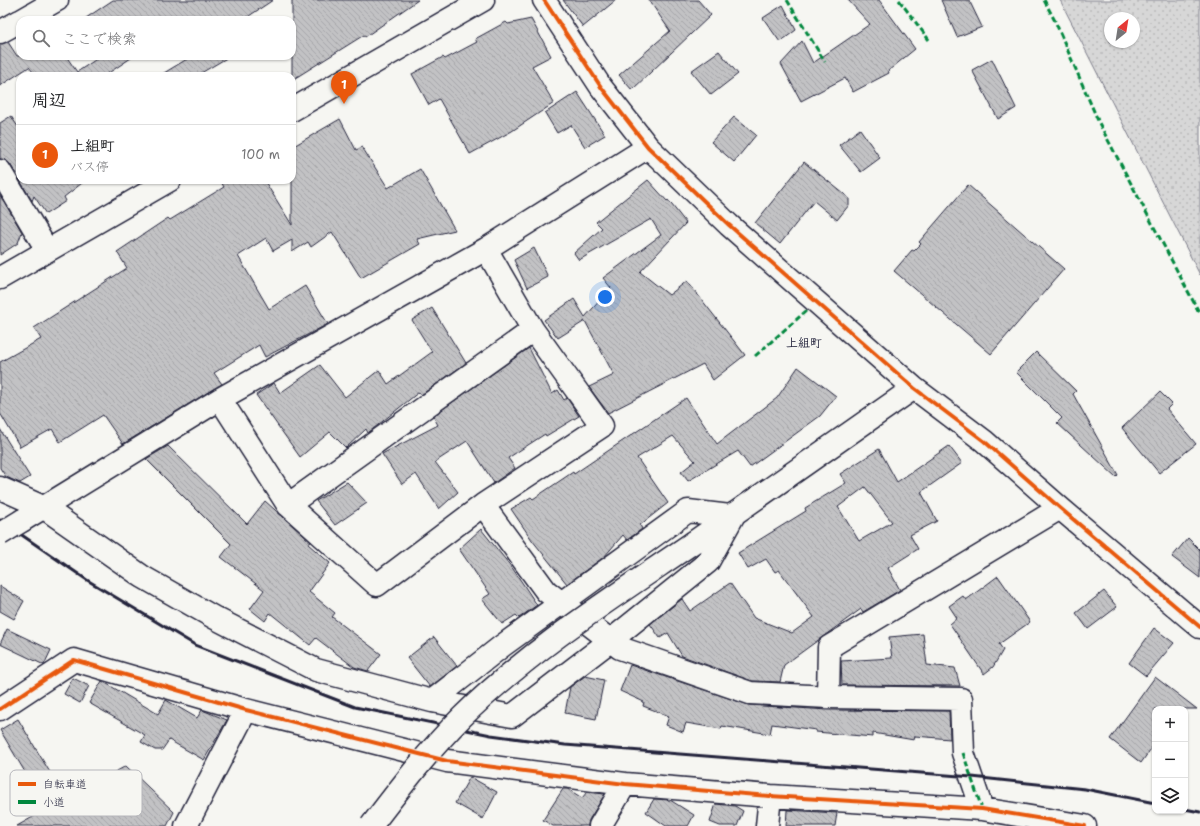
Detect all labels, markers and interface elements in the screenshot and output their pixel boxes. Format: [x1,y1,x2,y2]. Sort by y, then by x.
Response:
north arrow [1104,12,1140,48]
search box [16,16,296,60]
icon: search [30,27,52,49]
text: ここで検索 [62,29,137,49]
pin: 1 [331,71,357,104]
text: 周辺 [32,89,66,111]
text: 上組町 [70,136,115,156]
text: 1 [42,146,48,163]
text: 100 m [241,146,280,163]
text: バス停 [70,158,109,175]
your location [595,287,615,307]
district label: 上組町 [786,335,822,351]
map controls [1152,706,1188,814]
button: + [1152,706,1188,742]
button: − [1152,742,1188,778]
legend [10,770,142,816]
text: 自転車道 [43,777,87,792]
button: layers [1152,778,1188,814]
text: 小道 [43,795,65,810]

